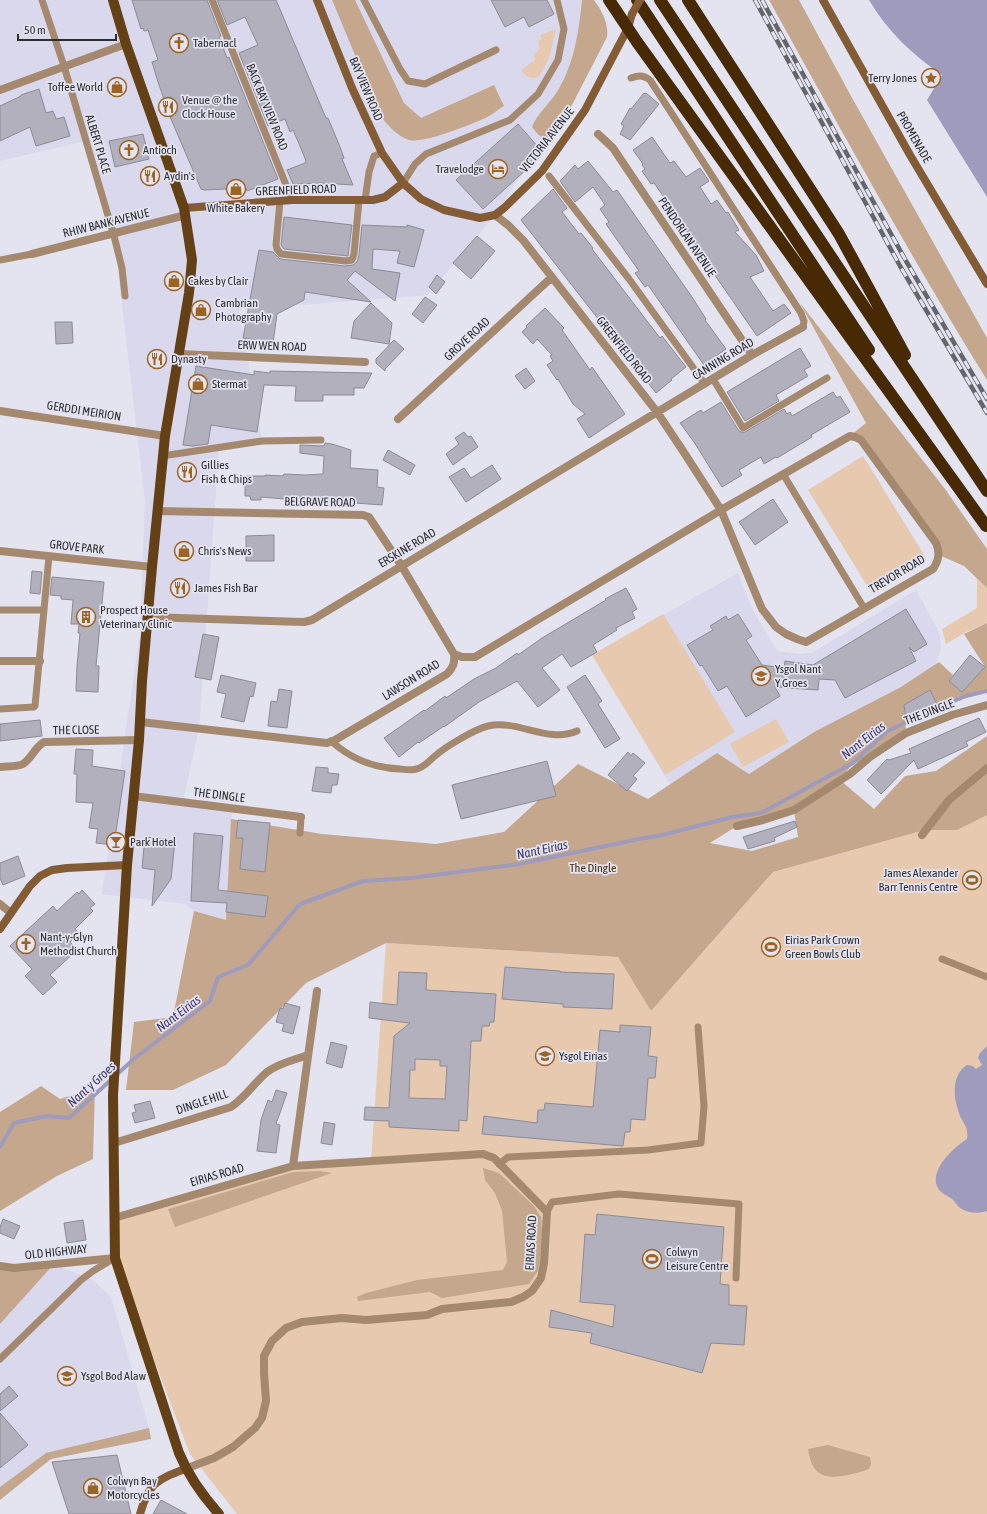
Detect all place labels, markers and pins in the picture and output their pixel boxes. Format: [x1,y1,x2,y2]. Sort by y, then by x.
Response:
church icon: Tabernacl [168,32,190,54]
place label: Tabernacl [193,36,238,50]
place icon: Terry Jones [920,67,942,89]
place label: Terry Jones [868,71,917,85]
shop icon: Toffee World [106,76,128,98]
place label: Toffee World [48,80,103,94]
place label: Venue @ the Clock House [182,93,237,121]
restaurant icon: Venue @ the Clock House [157,96,179,118]
church icon: Antioch [118,139,140,161]
place label: Antioch [143,143,177,157]
hotel icon: Travelodge [487,158,509,180]
place label: Travelodge [436,162,484,176]
restaurant icon: Aydin's [139,165,161,187]
place label: Aydin's [164,169,195,183]
shop icon: White Bakery [225,178,247,200]
place label: White Bakery [207,201,265,215]
shop icon: Cakes by Clair [163,270,185,292]
place label: Cakes by Clair [188,274,248,288]
place label: Cambrian Photography [215,296,272,324]
shop icon: Cambrian Photography [190,299,212,321]
restaurant icon: Dynasty [146,348,168,370]
place label: Dynasty [171,352,207,366]
shop icon: Stermat [187,373,209,395]
place label: Stermat [212,377,248,391]
place label: Gillies Fish & Chips [201,458,252,486]
restaurant icon: Gillies Fish & Chips [176,461,198,483]
shop icon: Chris's News [173,540,195,562]
place label: Chris's News [198,544,251,558]
restaurant icon: James Fish Bar [169,577,191,599]
place label: James Fish Bar [194,581,258,595]
place label: Prospect House Veterinary Clinic [100,603,173,631]
building icon: Prospect House Veterinary Clinic [75,606,97,628]
place label: Ysgol Nant Y Groes [775,662,822,690]
school or university icon: Ysgol Nant Y Groes [750,665,772,687]
bar icon: Park Hotel [105,831,127,853]
place label: Park Hotel [130,835,177,849]
place label: James Alexander Barr Tennis Centre [879,866,958,894]
sports icon: James Alexander Barr Tennis Centre [961,869,983,891]
place label: Nant-y-Glyn Methodist Church [40,930,117,958]
church icon: Nant-y-Glyn Methodist Church [15,933,37,955]
place label: Eirias Park Crown Green Bowls Club [785,933,861,961]
sports icon: Eirias Park Crown Green Bowls Club [760,936,782,958]
school or university icon: Ysgol Eirias [534,1045,556,1067]
place label: Ysgol Eirias [559,1049,607,1063]
place label: Colwyn Leisure Centre [666,1245,729,1273]
sports icon: Colwyn Leisure Centre [641,1248,663,1270]
school or university icon: Ysgol Bod Alaw [56,1365,78,1387]
place label: Ysgol Bod Alaw [81,1369,146,1383]
place label: Colwyn Bay Motorcycles [107,1474,160,1502]
shop icon: Colwyn Bay Motorcycles [82,1477,104,1499]

